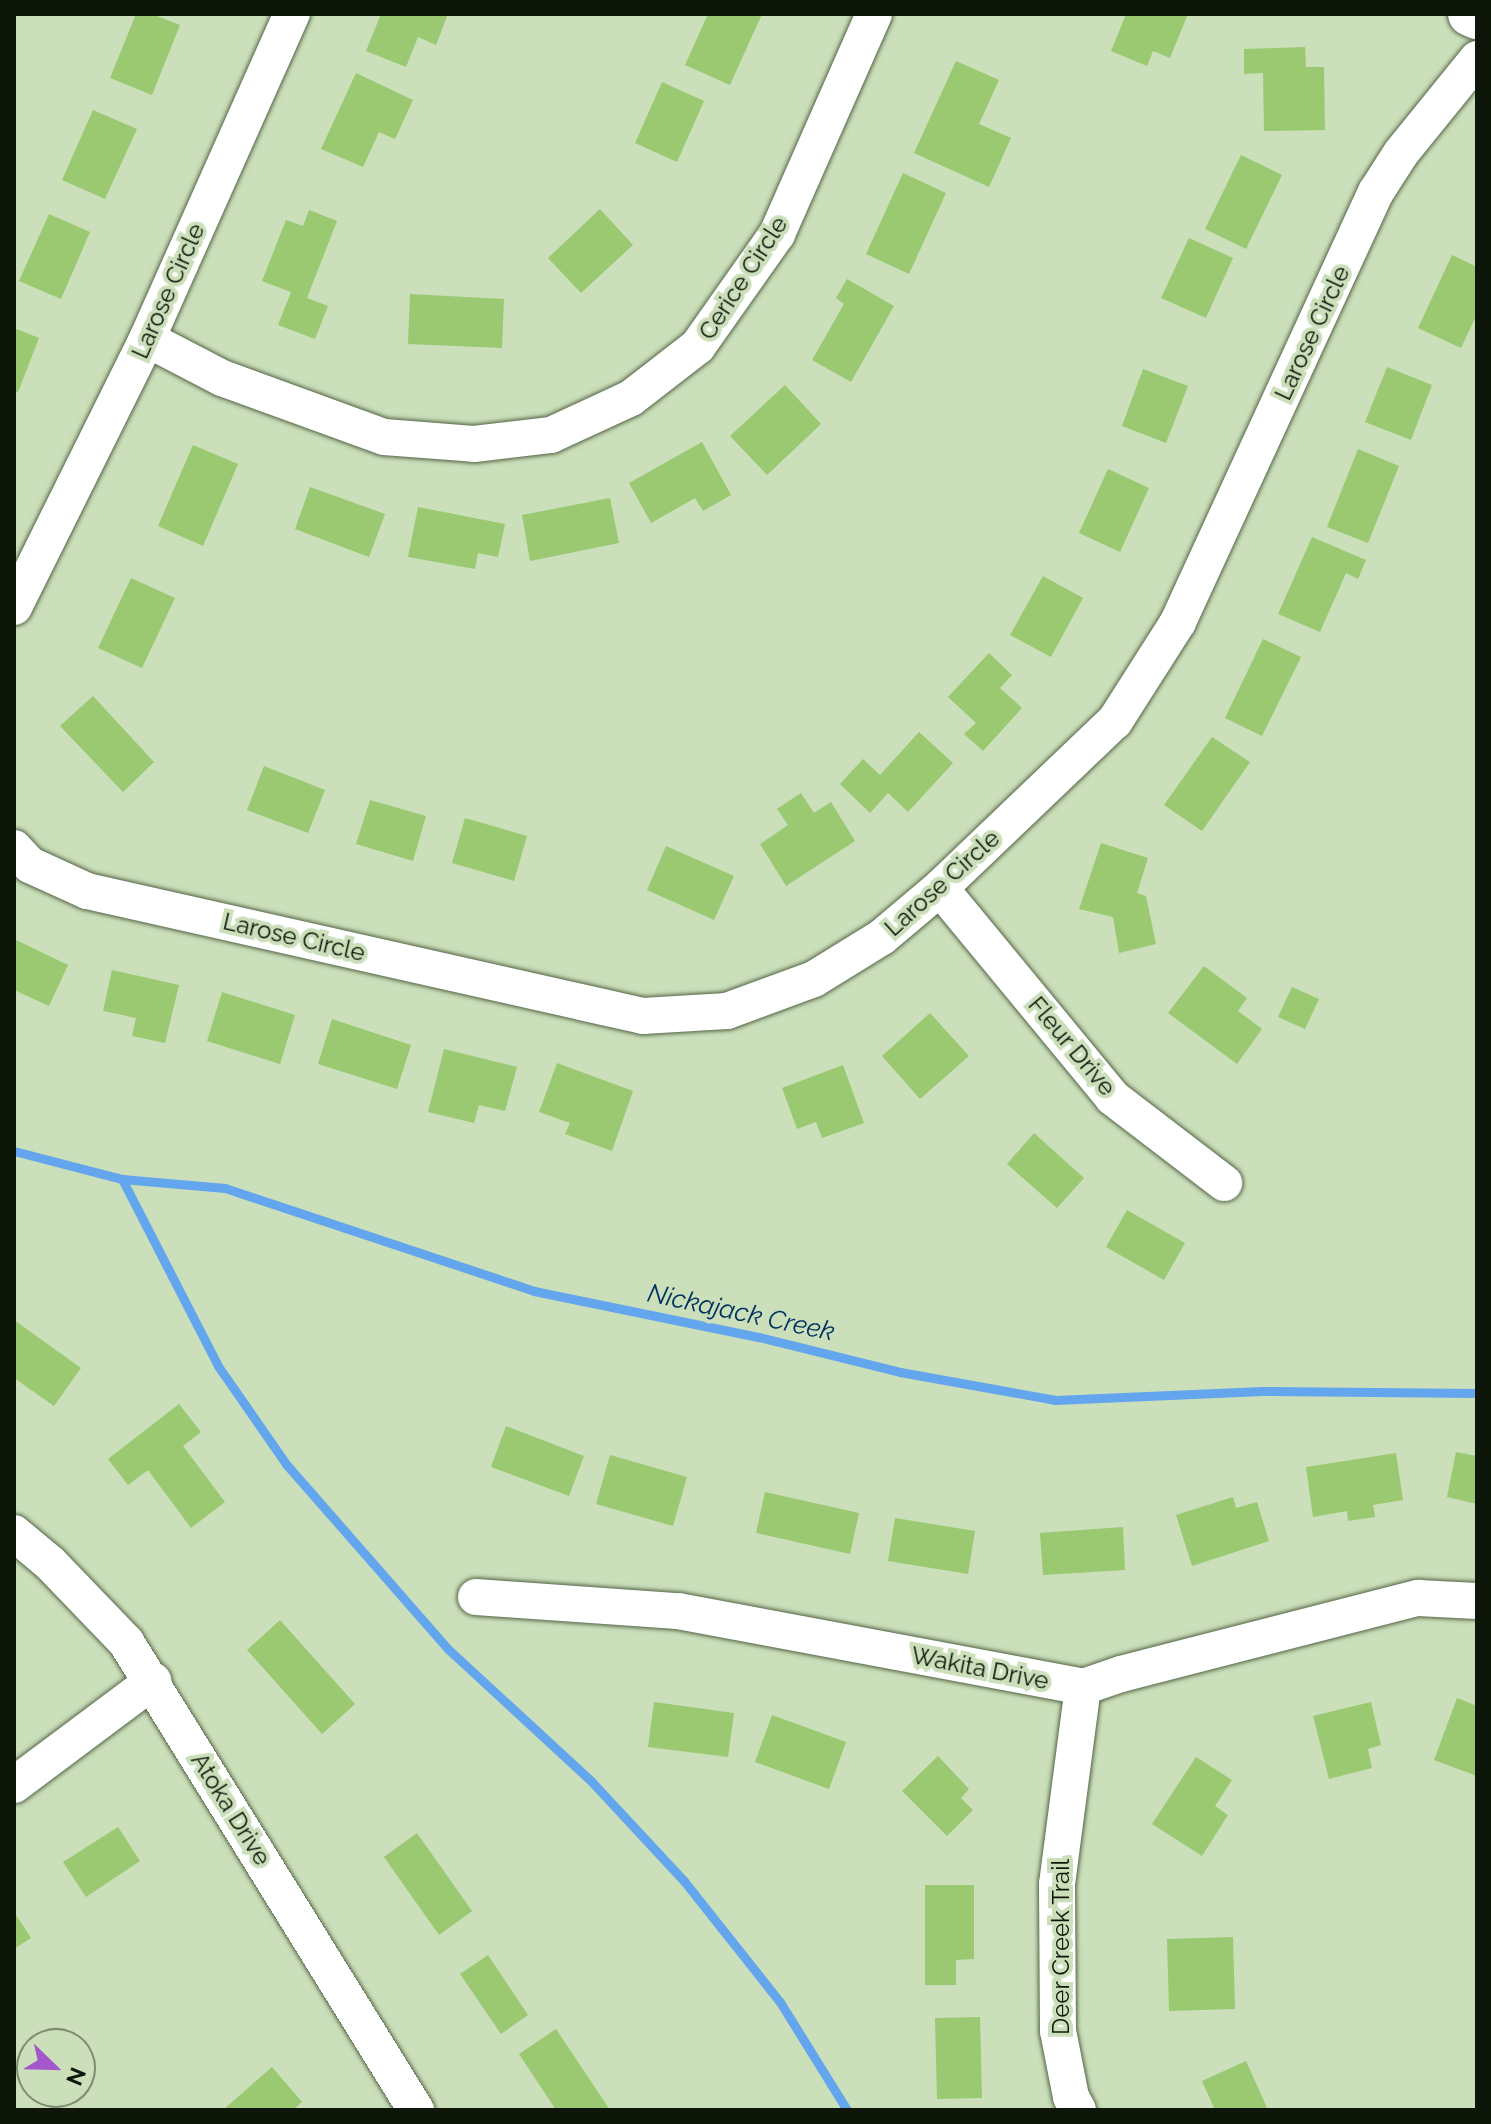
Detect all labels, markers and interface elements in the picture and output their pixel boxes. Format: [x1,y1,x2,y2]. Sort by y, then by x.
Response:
street label: Cerice Circle [693,211,793,345]
street label: Larose Circle [125,219,211,363]
street label: Larose Circle [1268,261,1356,405]
street label: Larose Circle [879,824,1005,942]
street label: Larose Circle [220,907,368,967]
street label: Fleur Drive [1022,990,1122,1102]
water label: Nickajack Creek [645,1278,837,1348]
street label: Wakita Drive [909,1641,1051,1695]
street label: Atoka Drive [185,1748,277,1870]
street label: Deer Creek Trail [1047,1858,1075,2036]
north arrow [16,2028,96,2108]
text: N [61,2064,92,2089]

